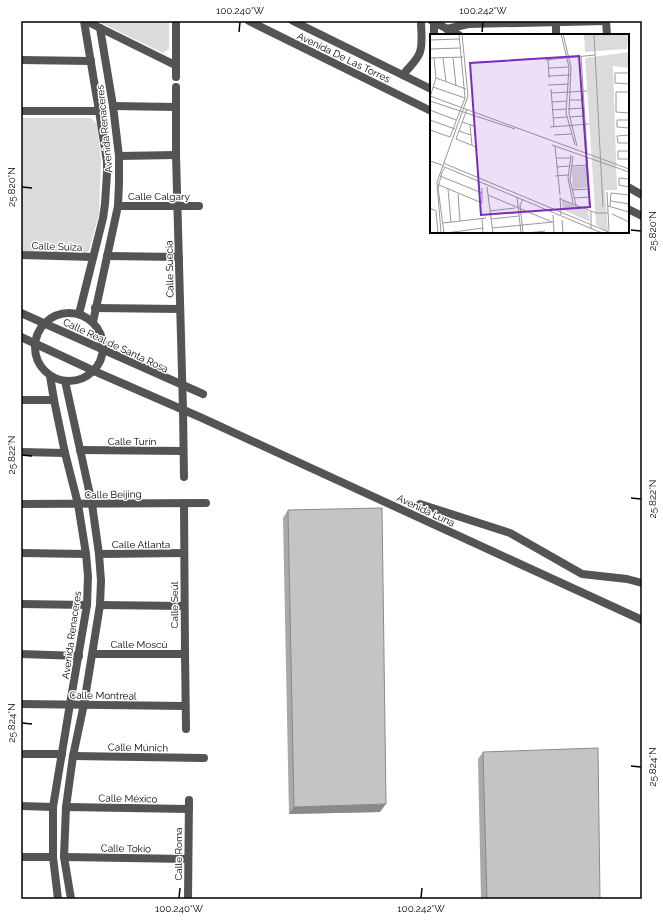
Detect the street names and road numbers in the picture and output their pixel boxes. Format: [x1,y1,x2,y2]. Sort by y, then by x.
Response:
street label: Avenida De Las Torres [295,30,392,85]
street label: Avenida Renaceres [94,84,115,174]
street label: Calle Calgary [128,191,190,202]
street label: Calle Suiza [31,240,83,253]
street label: Calle Suecia [164,240,175,298]
street label: Calle Real de Santa Rosa [61,316,170,375]
street label: Calle Turín [108,436,156,447]
street label: Calle Beijing [84,489,142,500]
street label: Avenida Luna [395,492,457,529]
street label: Calle Atlanta [112,539,170,550]
street label: Calle Seúl [169,581,180,628]
street label: Avenida Renaceres [60,590,83,680]
street label: Calle Moscú [110,639,168,650]
street label: Calle Montreal [69,689,137,702]
street label: Calle Múnich [108,741,168,754]
street label: Calle México [98,792,158,805]
street label: Calle Roma [173,827,184,881]
street label: Calle Tokio [101,843,151,854]

